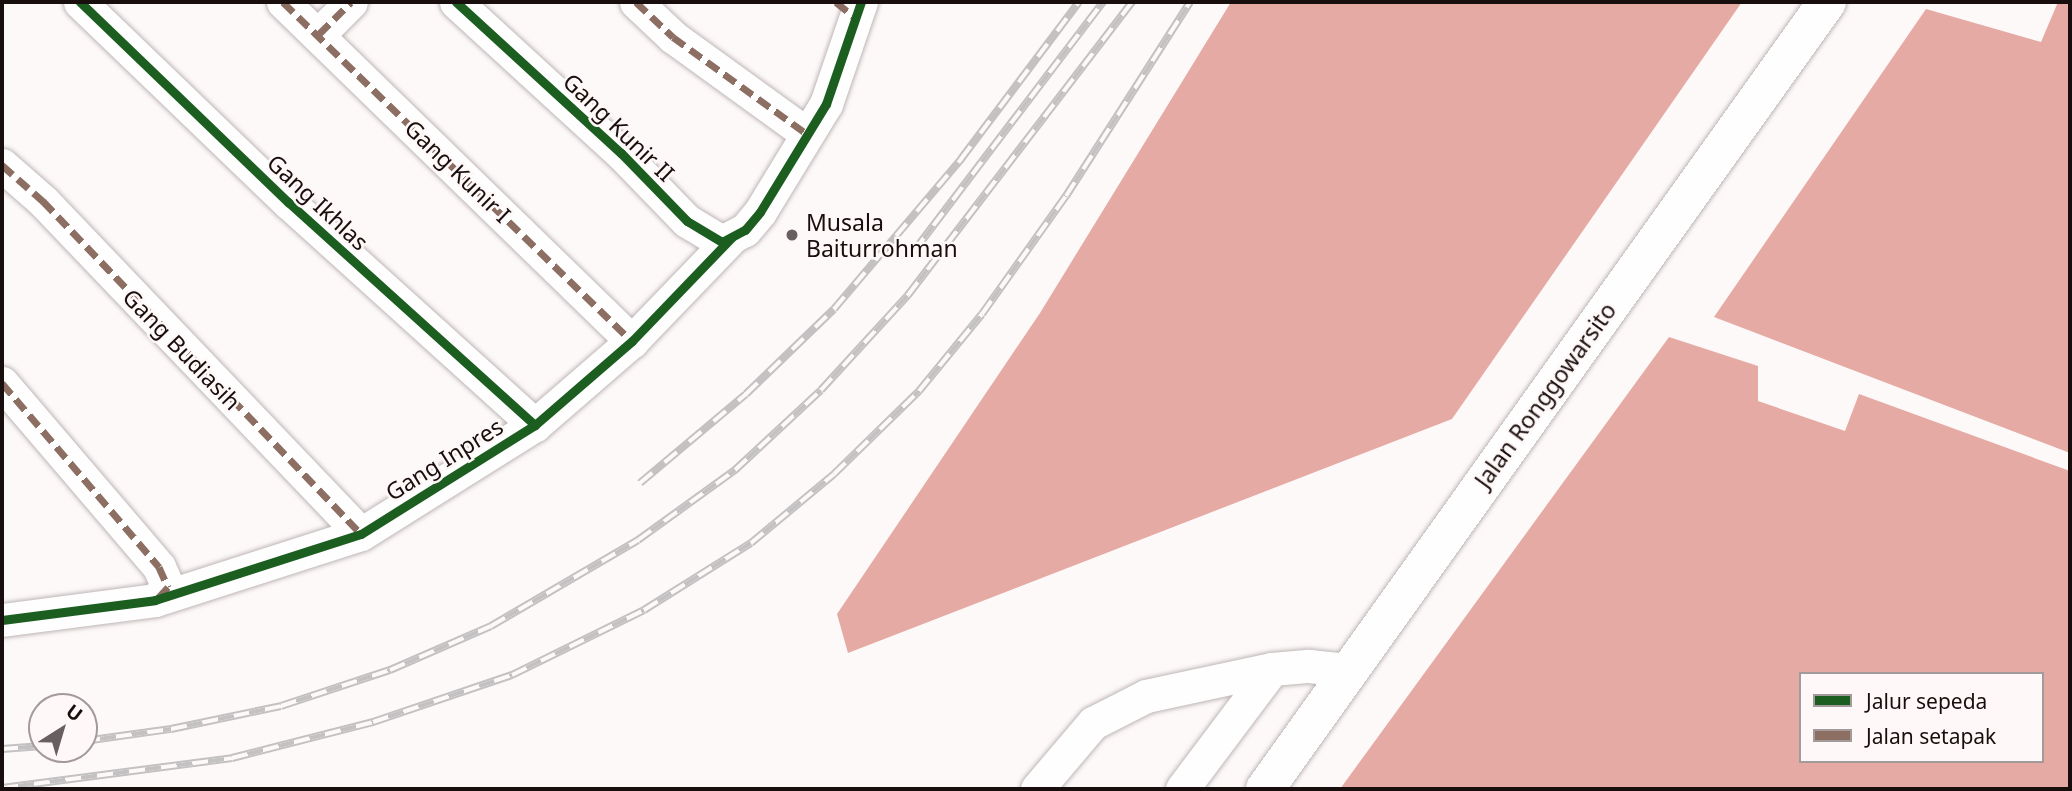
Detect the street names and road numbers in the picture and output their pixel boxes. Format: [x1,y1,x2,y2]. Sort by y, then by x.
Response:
street label: Gang Kunir II [558,67,680,187]
street label: Gang Kunir I [400,114,516,228]
street label: Gang Ikhlas [262,148,374,256]
street label: Gang Budiasih [117,283,247,415]
street label: Jalan Ronggowarsito [1469,297,1621,493]
street label: Gang Inpres [380,412,508,506]

